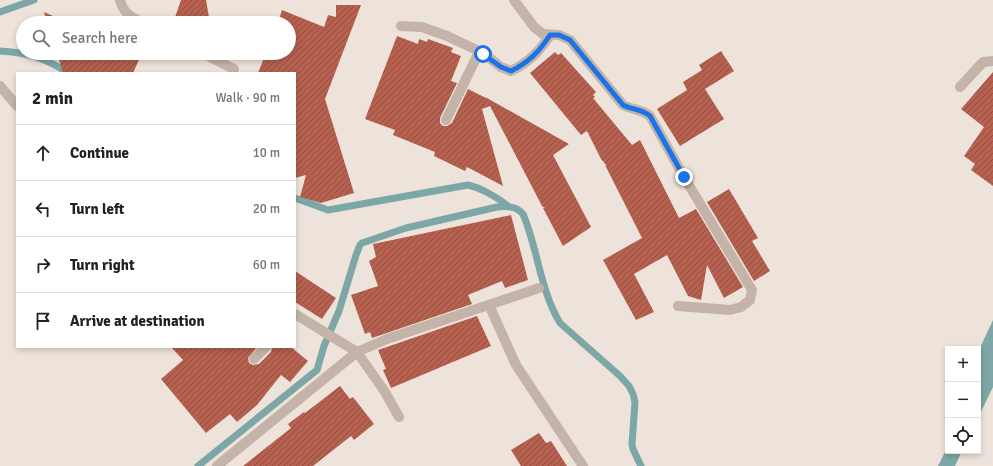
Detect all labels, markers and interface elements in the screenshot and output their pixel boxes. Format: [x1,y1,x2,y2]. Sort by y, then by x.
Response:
search box [16,16,296,60]
icon: search [30,27,52,49]
text: Search here [62,29,138,47]
route start [474,45,492,63]
text: 2 min [32,88,73,109]
text: Walk · 90 m [216,90,280,106]
icon: ahead [32,142,54,164]
text: Continue [70,144,129,162]
text: 10 m [253,145,280,161]
route end [675,168,693,186]
icon: left [32,198,54,220]
text: Turn left [70,200,124,218]
text: 20 m [253,201,280,217]
icon: right [32,254,54,276]
text: Turn right [70,256,135,274]
text: 60 m [253,257,280,273]
icon: arrive [32,310,54,332]
text: Arrive at destination [70,312,205,330]
map controls [945,346,981,454]
button: + [945,346,981,382]
button: − [945,382,981,418]
button: locate [945,418,981,454]

